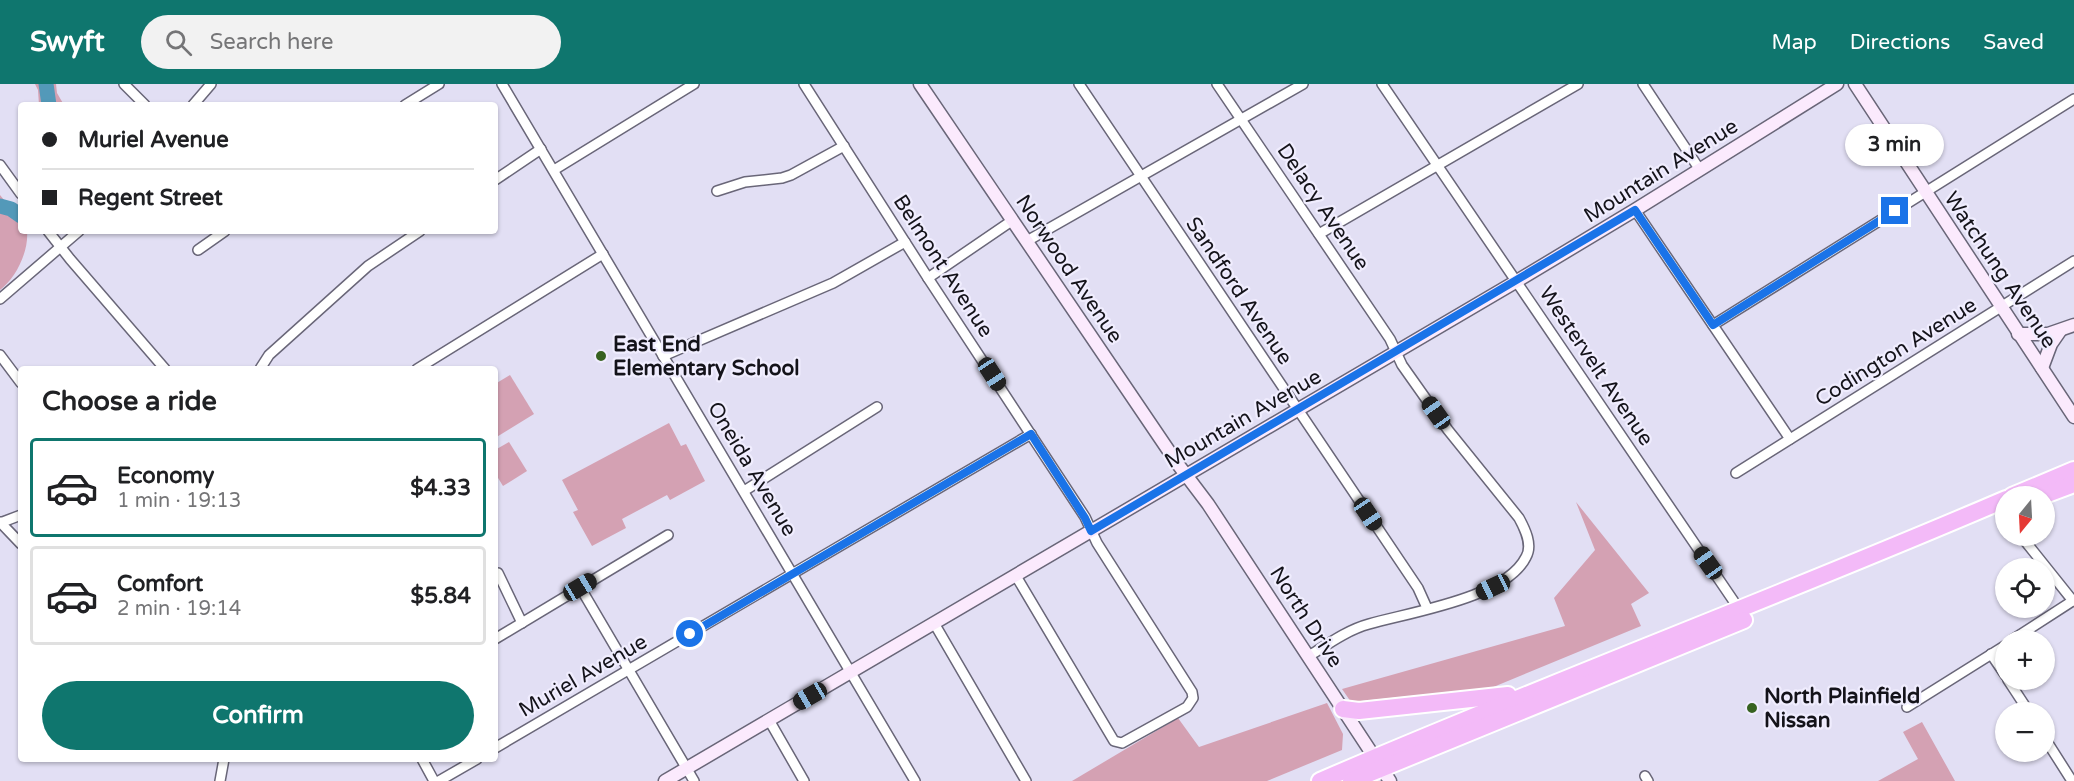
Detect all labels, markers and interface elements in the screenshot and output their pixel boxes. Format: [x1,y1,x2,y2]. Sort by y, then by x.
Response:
search box [141,15,561,69]
text: Swyft [30,25,105,59]
icon: search [162,26,195,59]
text: Search here [210,29,333,55]
text: Map [1771,30,1817,55]
text: Directions [1850,30,1950,55]
text: Saved [1983,30,2044,55]
street label: Mountain Avenue [1580,114,1743,228]
callout: 3 min [1846,124,1944,166]
text: Muriel Avenue [78,127,229,153]
text: 3 min [1868,133,1921,157]
street label: Delacy Avenue [1271,139,1375,275]
text: Regent Street [78,185,223,211]
street label: Watchung Avenue [1938,187,2062,353]
street label: Belmont Avenue [888,190,998,342]
street label: Norwood Avenue [1010,190,1128,348]
route end [1881,197,1908,224]
street label: Sandford Avenue [1180,212,1298,370]
street label: Westervelt Avenue [1533,282,1659,450]
street label: Codington Avenue [1811,292,1981,412]
place label: East End Elementary School [613,332,800,381]
marker: East End Elementary School [594,349,608,363]
car [975,354,1009,394]
street label: Mountain Avenue [1160,364,1326,474]
text: Choose a ride [42,385,217,418]
car [1418,393,1454,433]
street label: Oneida Avenue [702,397,802,541]
icon: car [45,461,99,515]
text: Economy [117,463,214,489]
text: $4.33 [410,475,471,501]
north arrow [1995,486,2055,546]
map controls [1995,486,2055,762]
text: 1 min · 19:13 [117,489,241,513]
car [1350,494,1386,534]
car [1690,543,1726,583]
button: locate [1995,558,2055,618]
street label: North Drive [1264,562,1348,672]
icon: car [45,569,99,623]
car [560,570,600,604]
text: Comfort [117,571,203,597]
car [1473,571,1513,603]
text: $5.84 [411,583,471,609]
text: 2 min · 19:14 [117,597,241,621]
route start [676,620,703,647]
street label: Muriel Avenue [514,629,652,723]
button: + [1995,630,2055,690]
car [790,679,830,713]
button: Confirm [42,681,474,750]
place label: North Plainfield Nissan [1764,684,1920,733]
marker: North Plainfield Nissan [1745,701,1759,715]
button: − [1995,702,2055,762]

